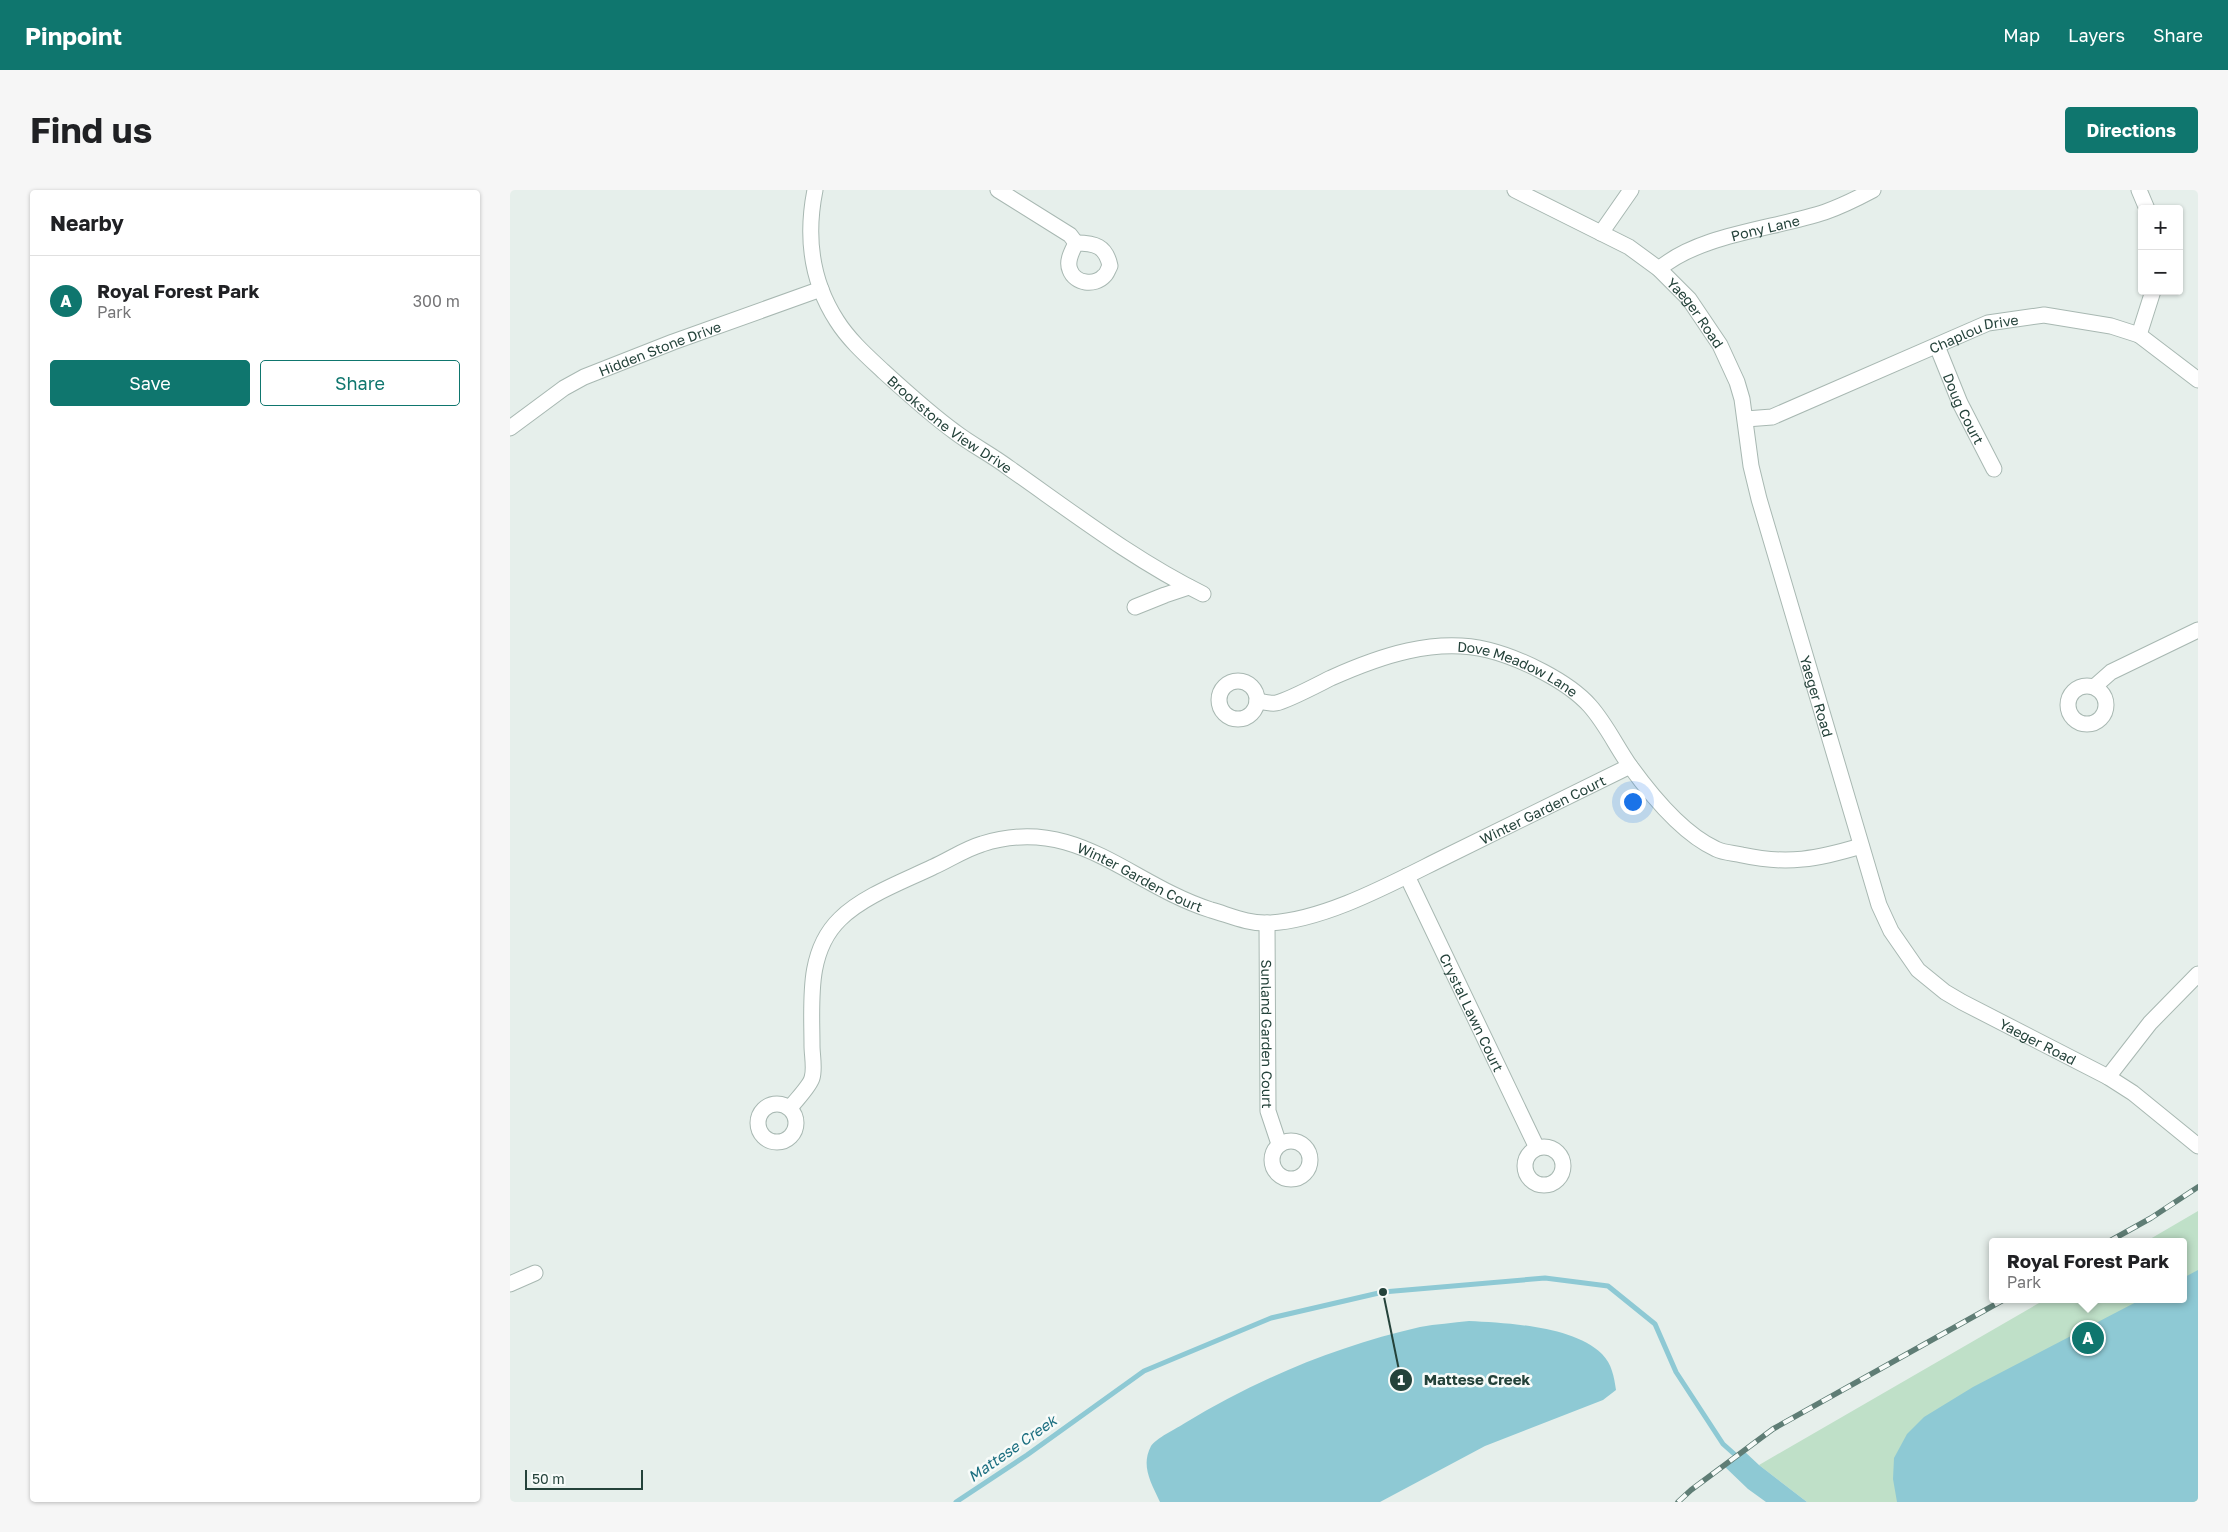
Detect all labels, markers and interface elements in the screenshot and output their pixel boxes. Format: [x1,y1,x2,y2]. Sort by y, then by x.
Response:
text: Pinpoint [25,21,122,50]
text: Map [2003,24,2040,46]
text: Layers [2068,24,2125,46]
text: Share [2153,24,2203,46]
button: Directions [2065,107,2198,153]
text: Find us [30,109,152,151]
map controls [2138,205,2183,295]
button: + [2138,205,2183,250]
text: Nearby [50,210,124,236]
street label: Pony Lane [1729,211,1801,244]
button: − [2138,250,2183,295]
street label: Yaeger Road [1664,274,1728,351]
text: Royal Forest Park [97,279,259,302]
text: A [60,291,72,311]
text: 300 m [413,291,460,311]
text: Park [97,302,132,322]
street label: Chaplou Drive [1926,310,2019,356]
street label: Hidden Stone Drive [596,317,723,379]
button: Save [50,360,250,406]
button: Share [260,360,460,406]
street label: Doug Court [1940,370,1988,447]
street label: Brookstone View Drive [884,371,1016,476]
street label: Dove Meadow Lane [1457,637,1581,700]
street label: Yaeger Road [1797,653,1837,739]
street label: Winter Garden Court [1477,771,1608,847]
your location [1620,789,1646,815]
street label: Winter Garden Court [1075,838,1205,915]
street label: Crystal Lawn Court [1437,950,1508,1074]
street label: Sunland Garden Court [1259,959,1276,1109]
street label: Yaeger Road [1997,1014,2079,1068]
popup [1989,1238,2187,1303]
text: Royal Forest Park [2007,1249,2169,1272]
text: Park [2007,1272,2041,1292]
pin: A [2072,1319,2104,1357]
callout: Mattese Creek [1389,1365,1540,1395]
text: 1 [1397,1370,1405,1388]
text: Mattese Creek [1424,1370,1531,1388]
water label: Mattese Creek [964,1410,1061,1485]
scale bar [525,1467,642,1490]
text: 50 m [532,1470,565,1487]

